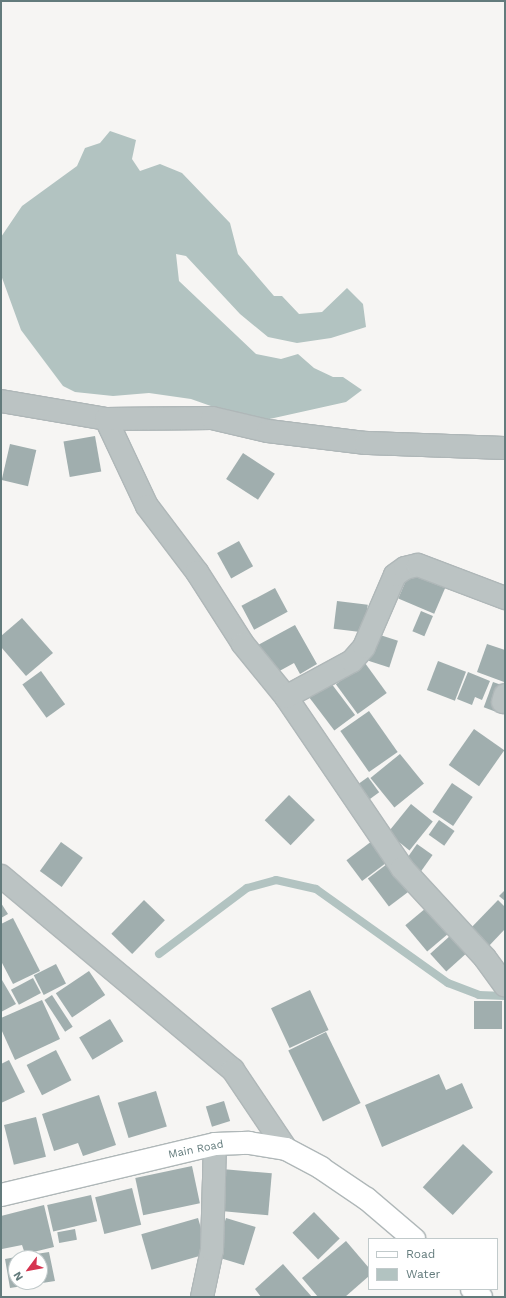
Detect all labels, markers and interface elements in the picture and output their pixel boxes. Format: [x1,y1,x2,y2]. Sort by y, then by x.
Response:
street label: Main Road [167,1138,225,1162]
legend [368,1238,498,1290]
text: Road [406,1247,435,1261]
north arrow [8,1250,48,1290]
text: Water [406,1267,440,1281]
text: N [11,1269,26,1283]

